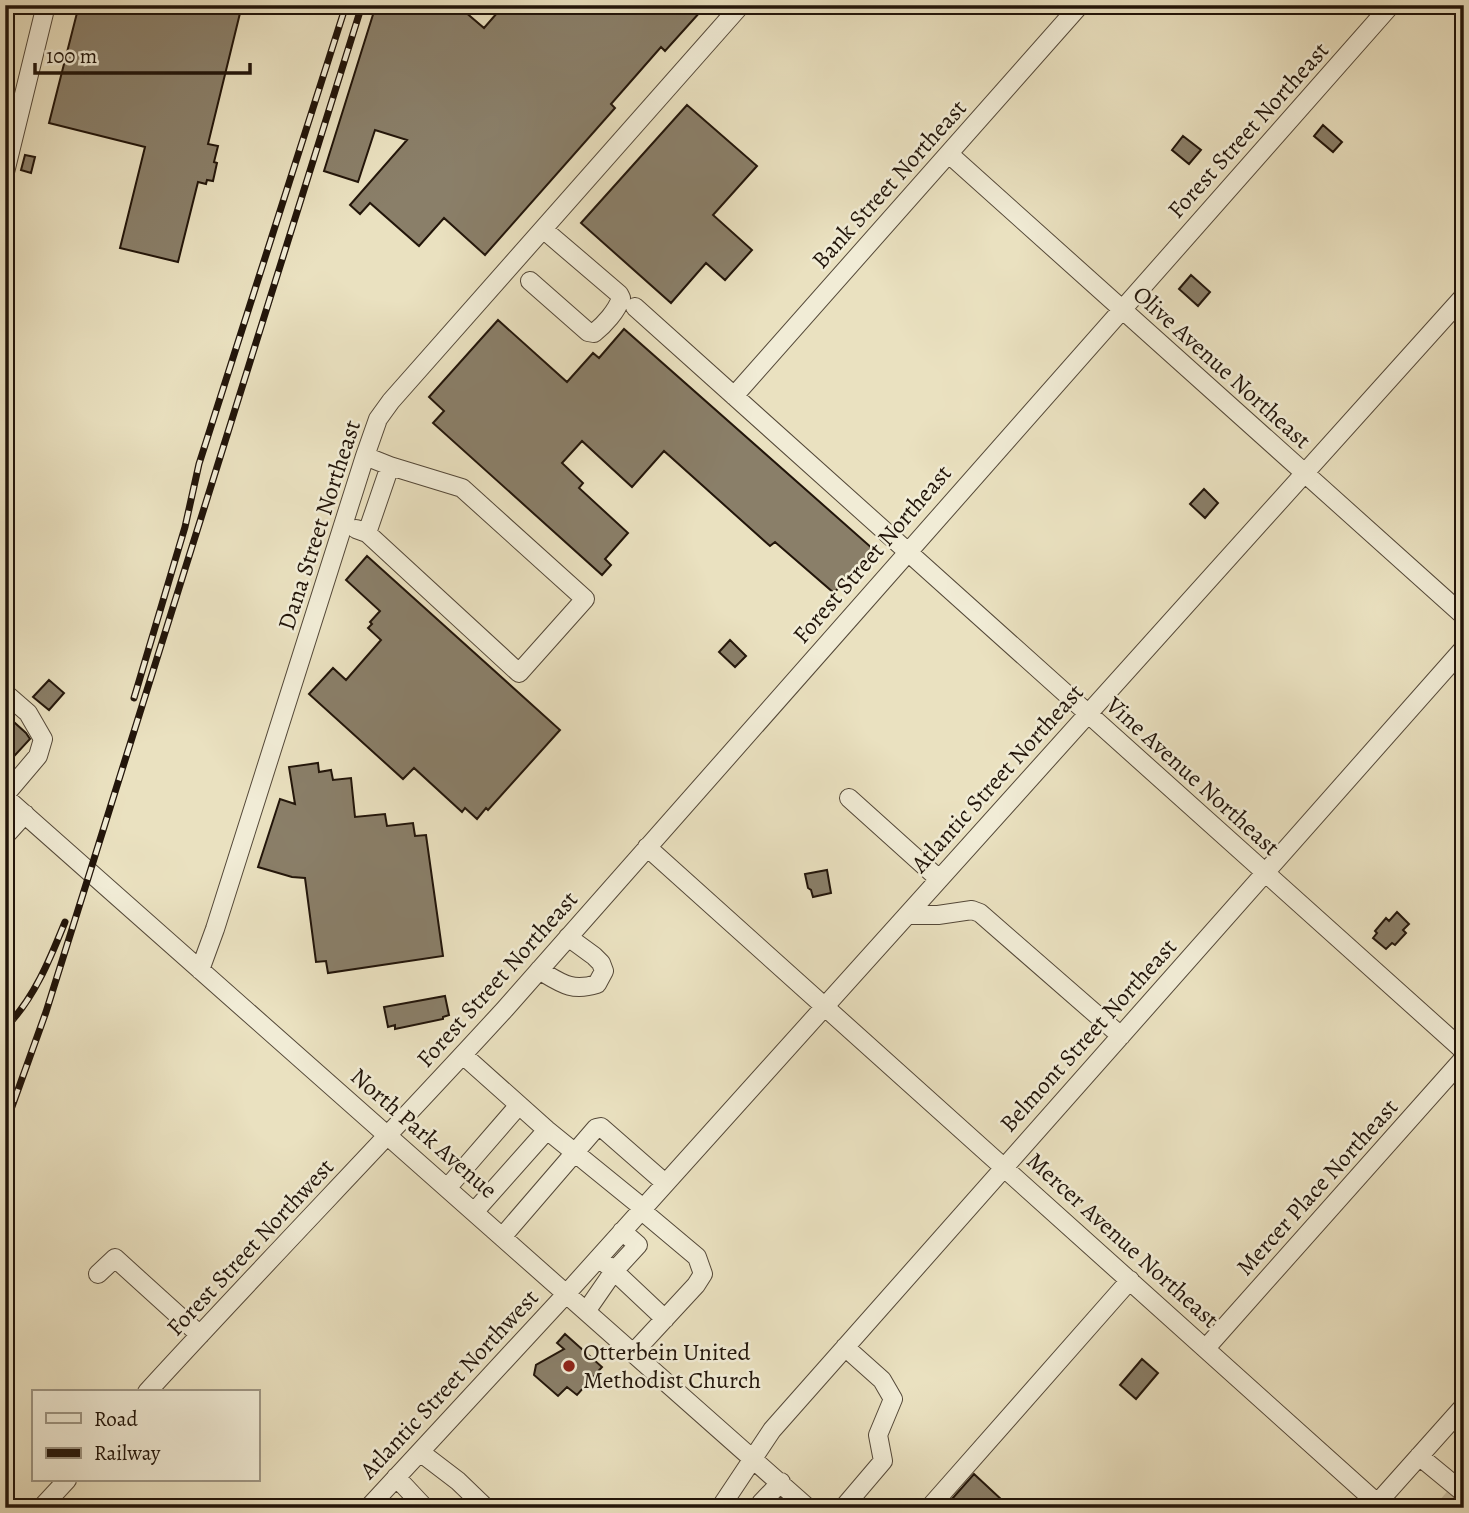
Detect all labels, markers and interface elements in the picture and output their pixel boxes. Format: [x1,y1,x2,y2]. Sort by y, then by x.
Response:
scale bar [35,32,250,76]
street label: Forest Street Northeast [1160,35,1336,225]
text: 100 m [46,42,97,70]
street label: Bank Street Northeast [804,93,974,275]
street label: Olive Avenue Northeast [1126,278,1318,456]
street label: Dana Street Northeast [270,416,368,634]
street label: Forest Street Northeast [785,458,959,650]
street label: Atlantic Street Northeast [903,677,1090,880]
street label: Vine Avenue Northeast [1099,689,1287,863]
street label: Forest Street Northeast [409,884,585,1074]
street label: Belmont Street Northeast [992,931,1184,1139]
street label: North Park Avenue [344,1060,504,1206]
street label: Mercer Place Northeast [1229,1092,1405,1282]
street label: Mercer Avenue Northeast [1020,1145,1226,1335]
street label: Forest Street Northwest [159,1151,341,1343]
street label: Atlantic Street Northwest [352,1282,546,1487]
place label: Otterbein United Methodist Church [583,1336,761,1396]
marker: Otterbein United Methodist Church [561,1358,577,1374]
legend [32,1390,259,1482]
text: Road [94,1405,138,1433]
text: Railway [94,1439,161,1467]

